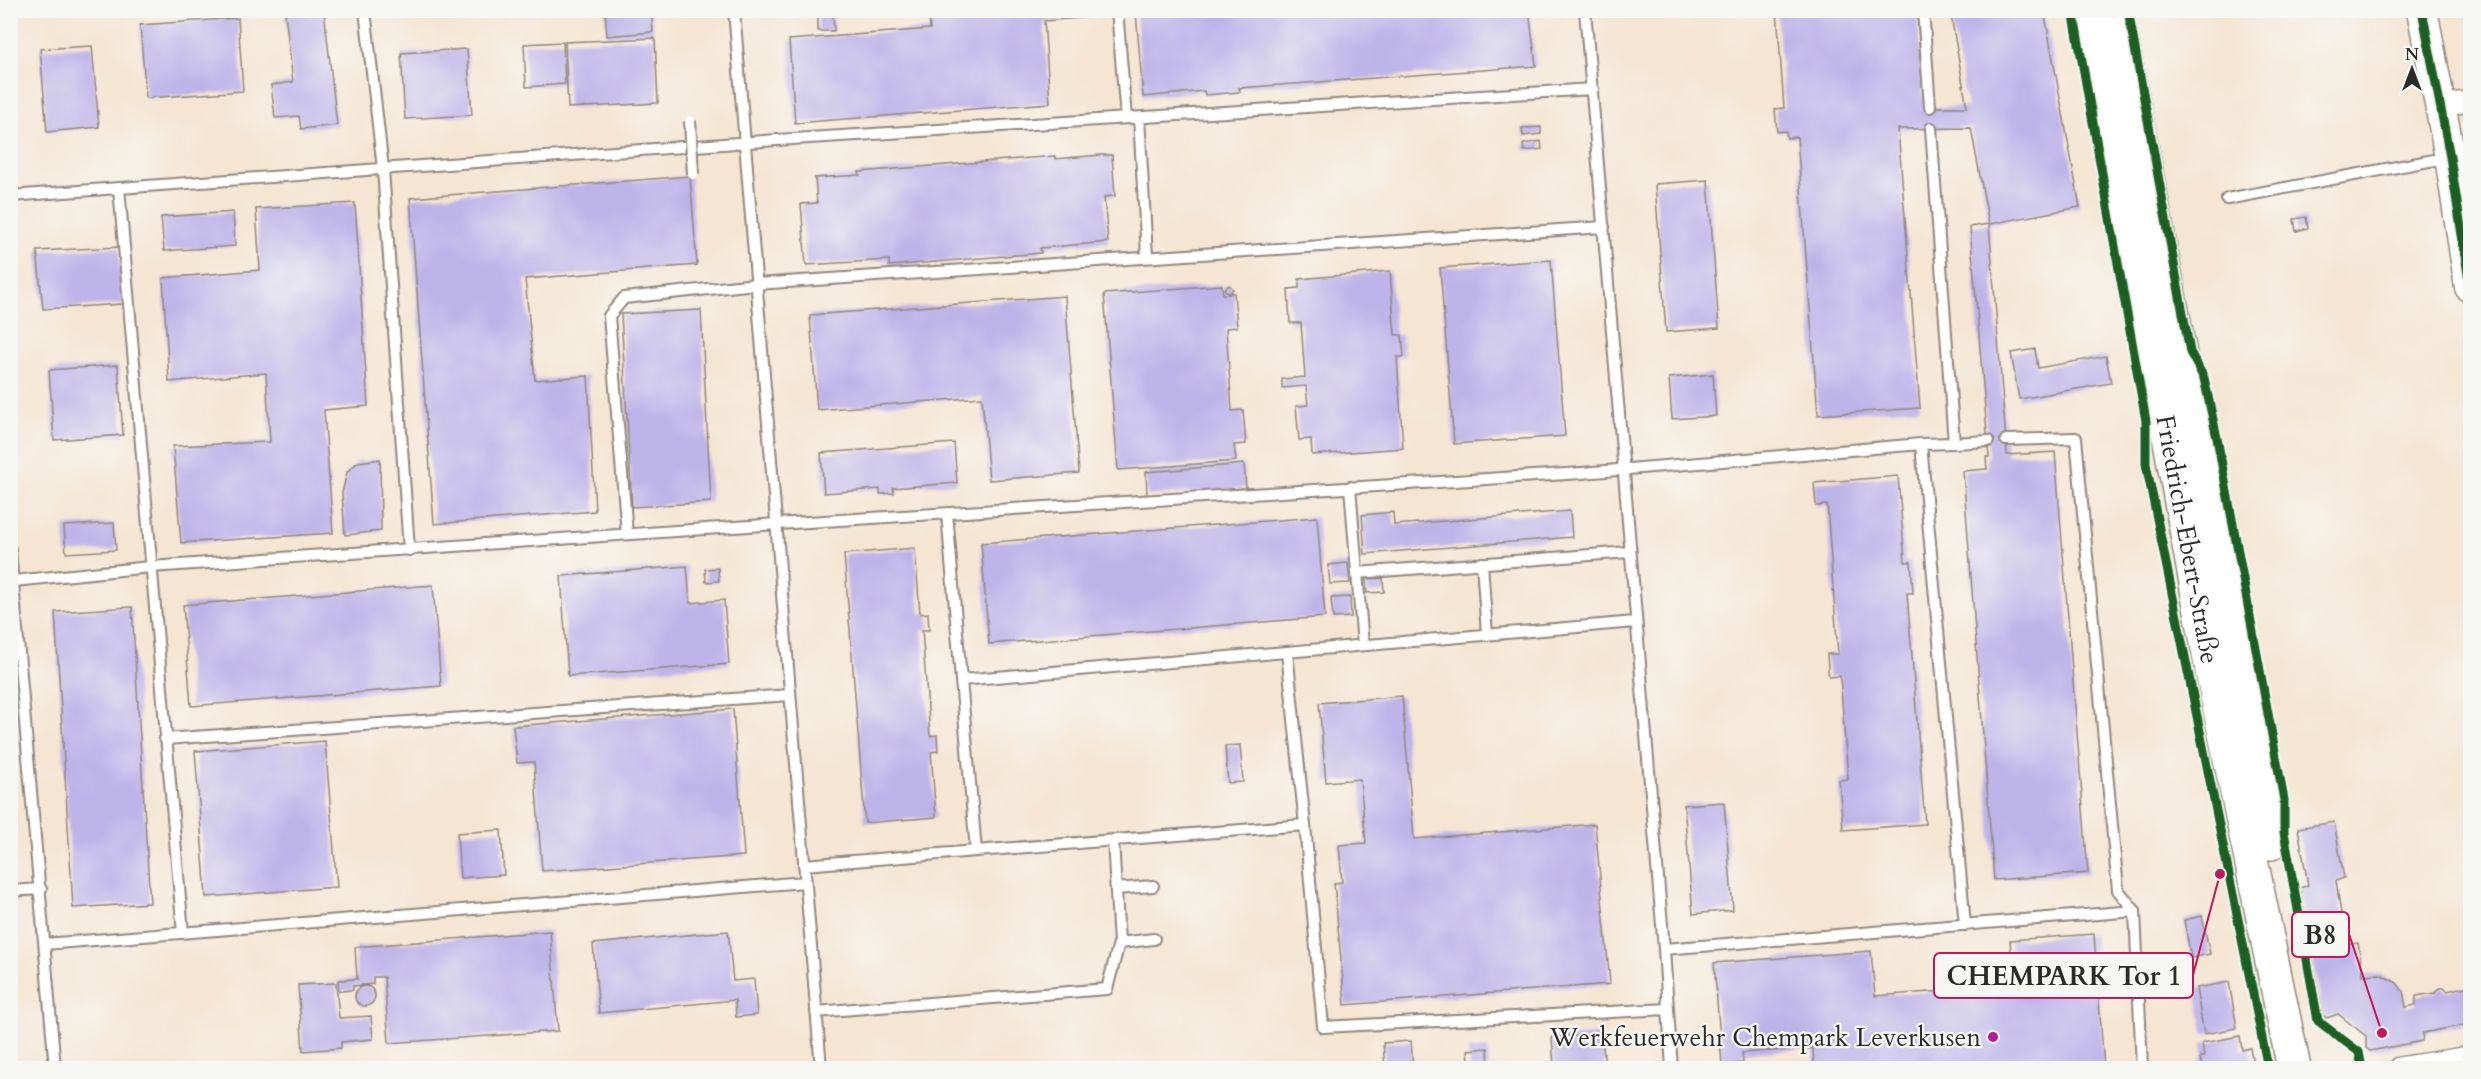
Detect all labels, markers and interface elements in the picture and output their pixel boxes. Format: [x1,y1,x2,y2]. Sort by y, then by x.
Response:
north arrow [2382,39,2442,99]
text: N [2405,44,2419,66]
street label: Friedrich-Ebert-Straße [2148,412,2228,666]
callout: B8 [2292,912,2349,957]
text: B8 [2303,917,2337,954]
callout: CHEMPARK Tor 1 [1934,953,2193,998]
text: CHEMPARK Tor 1 [1947,958,2181,995]
place label: Werkfeuerwehr Chempark Leverkusen [1549,1020,1981,1055]
marker: Werkfeuerwehr Chempark Leverkusen [1986,1030,2000,1044]

